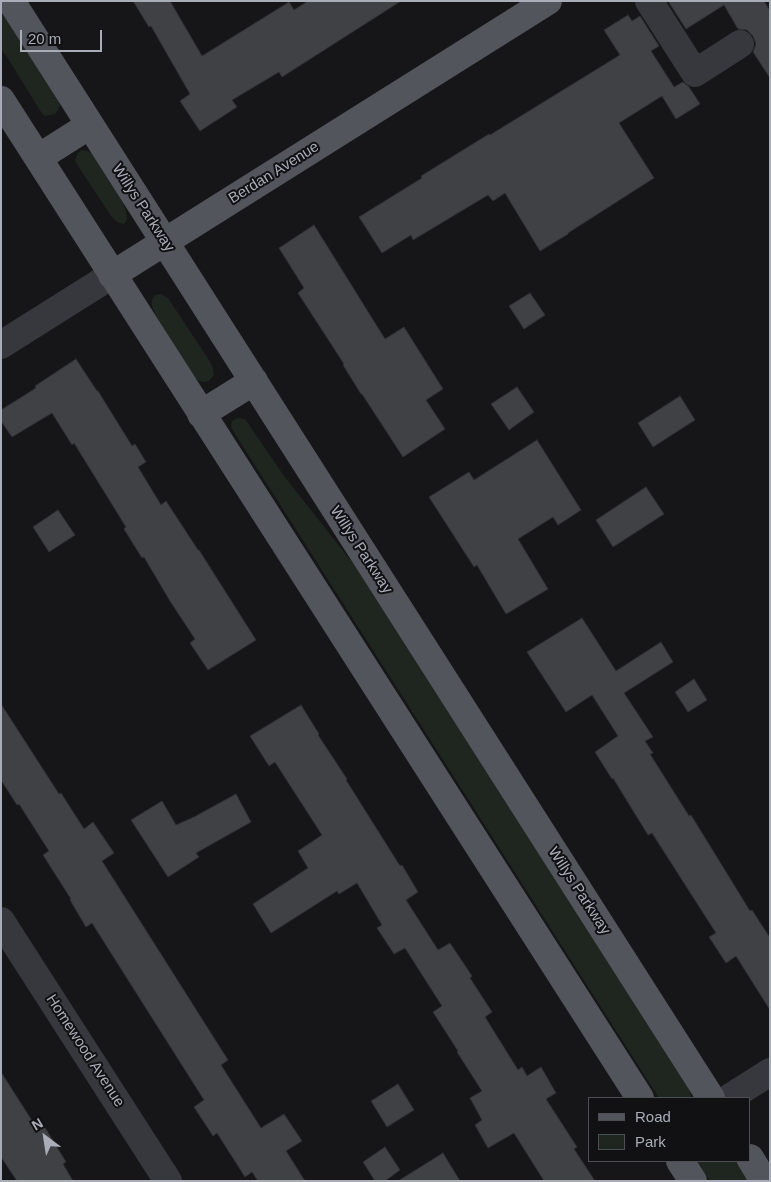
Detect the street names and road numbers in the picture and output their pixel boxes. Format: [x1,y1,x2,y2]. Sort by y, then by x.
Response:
street label: Berdan Avenue [225,138,323,208]
street label: Willys Parkway [108,161,178,255]
street label: Willys Parkway [326,503,396,597]
street label: Willys Parkway [544,844,614,938]
street label: Homewood Avenue [42,991,128,1111]

